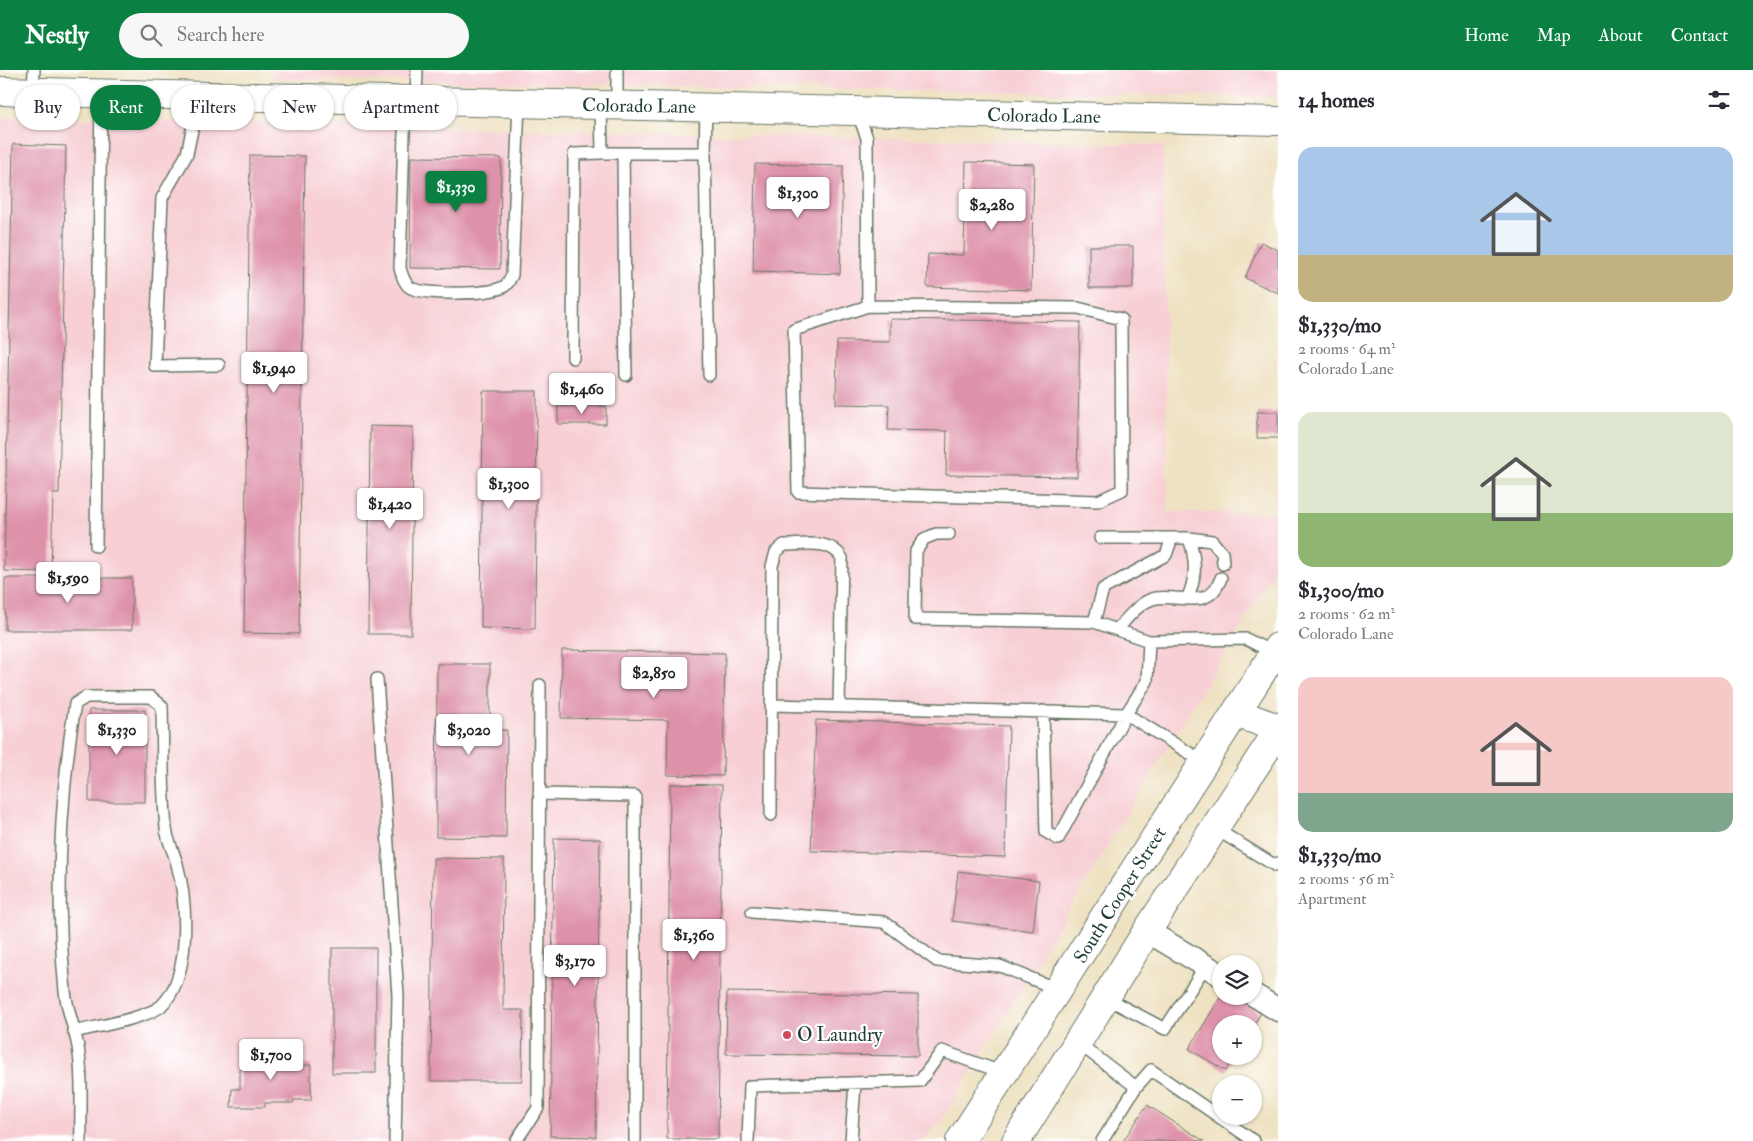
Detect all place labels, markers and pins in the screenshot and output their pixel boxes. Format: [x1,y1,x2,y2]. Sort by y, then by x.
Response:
pin: $1,330 [415,170,497,213]
pin: $1,300 [757,176,839,219]
pin: $2,280 [951,189,1033,231]
pin: $1,940 [233,352,315,394]
pin: $1,460 [541,372,623,415]
pin: $1,300 [468,468,550,510]
pin: $1,420 [349,488,431,530]
pin: $1,590 [27,562,109,604]
pin: $2,850 [613,656,695,699]
pin: $1,330 [76,714,158,756]
pin: $3,020 [428,714,510,756]
pin: $1,360 [653,918,735,961]
pin: $3,170 [534,944,616,987]
place label: O Laundry [797,1023,883,1047]
marker: O Laundry [781,1029,793,1041]
pin: $1,700 [230,1038,312,1081]

